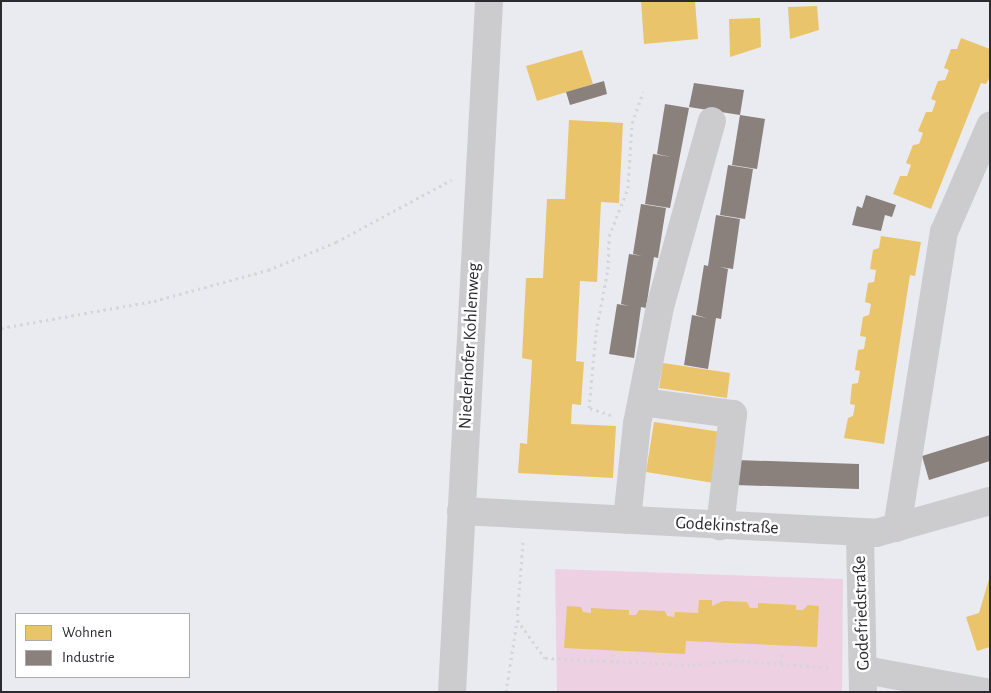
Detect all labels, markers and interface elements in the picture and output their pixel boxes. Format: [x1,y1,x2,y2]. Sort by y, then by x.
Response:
street label: Niederhofer Kohlenweg [455,262,485,430]
street label: Godekinstraße [675,513,779,539]
street label: Godefriedstraße [849,555,875,671]
legend [15,613,190,678]
text: Wohnen [62,625,112,640]
text: Industrie [62,650,115,665]

